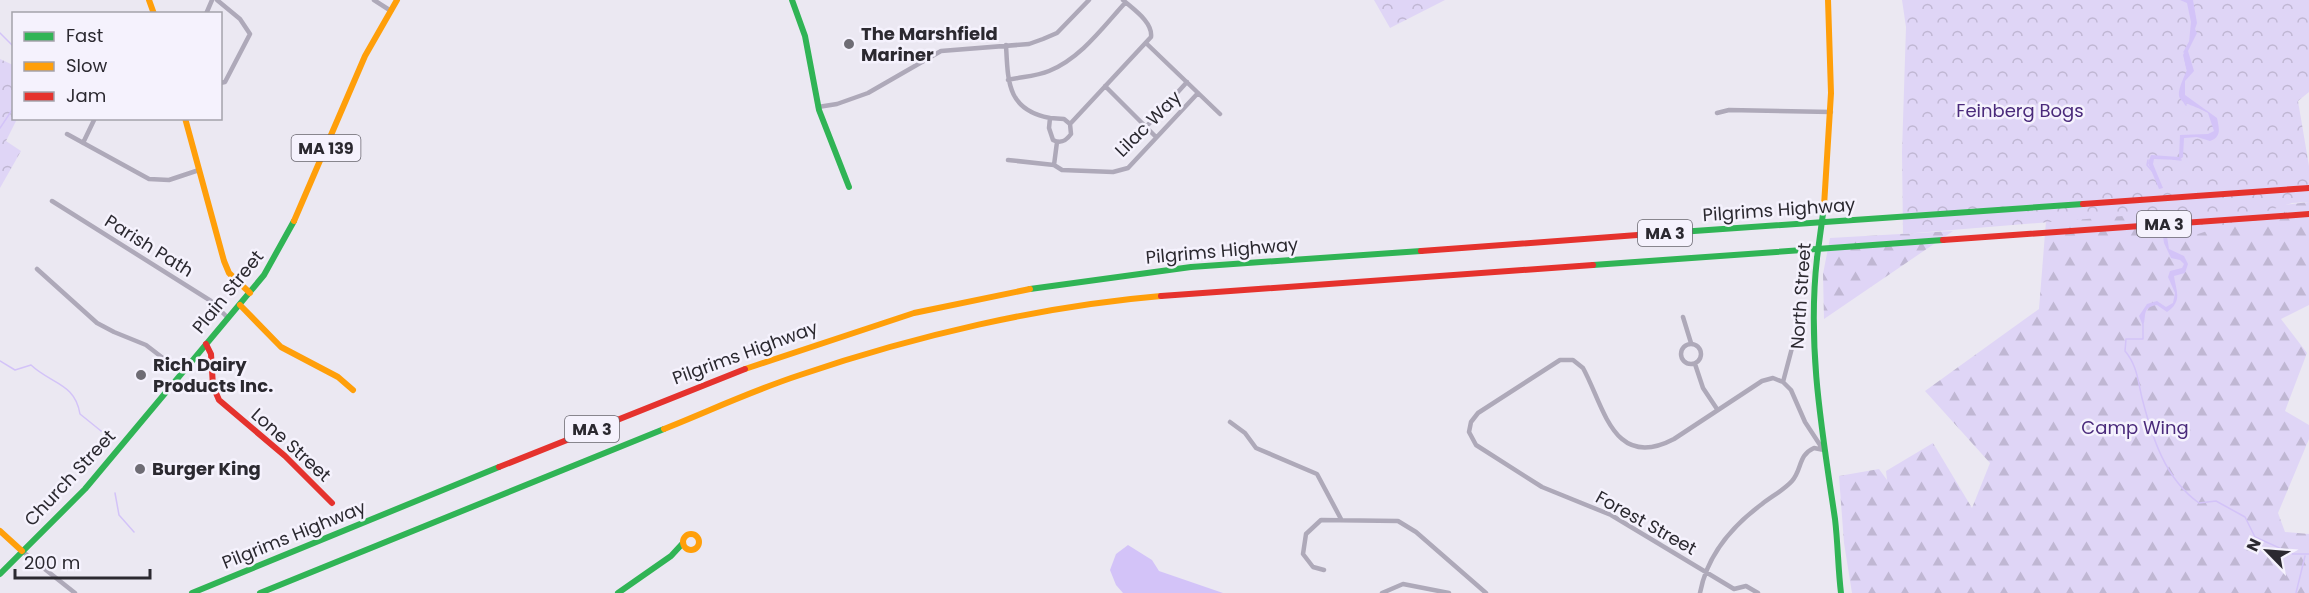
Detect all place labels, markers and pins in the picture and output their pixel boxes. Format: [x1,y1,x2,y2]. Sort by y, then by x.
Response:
place label: The Marshfield Mariner [861,21,998,67]
marker: The Marshfield Mariner [842,37,856,51]
place label: Rich Dairy Products Inc. [153,352,273,398]
marker: Rich Dairy Products Inc. [134,368,148,382]
place label: Burger King [152,456,261,481]
marker: Burger King [133,462,147,476]

